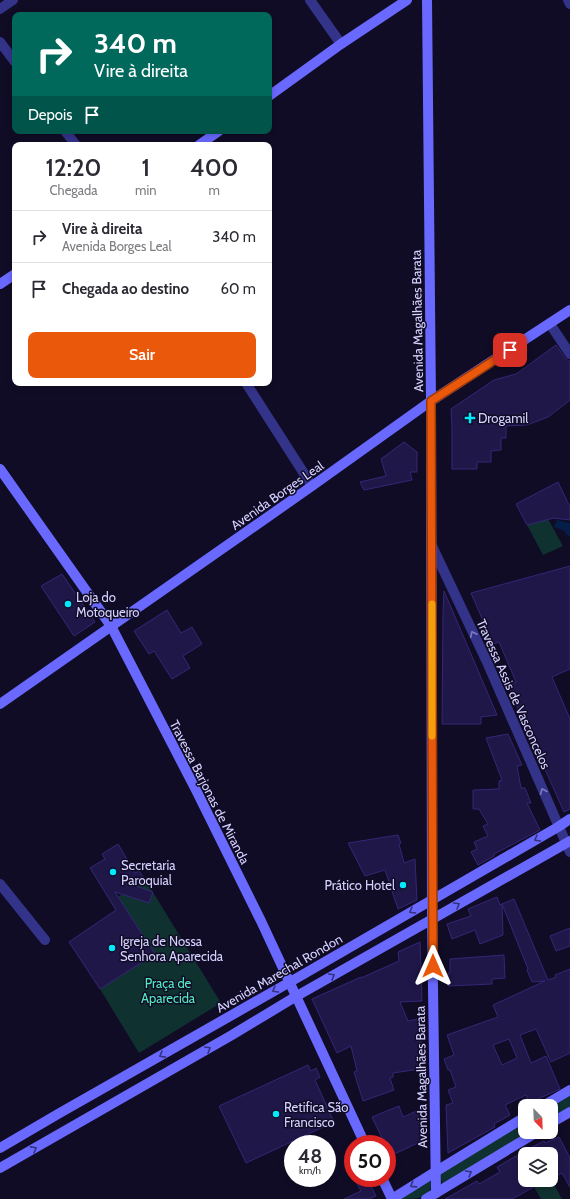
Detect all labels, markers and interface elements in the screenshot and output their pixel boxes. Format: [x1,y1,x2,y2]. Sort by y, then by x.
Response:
text: 340 m [94,26,177,60]
icon: right [28,28,80,80]
text: Vire à direita [94,60,188,82]
icon: arrive [81,104,103,126]
text: Depois [28,106,73,124]
text: 12:20 [46,153,101,182]
text: 1 [142,153,150,182]
text: 400 [190,153,238,182]
text: Chegada [50,182,97,198]
text: min [135,182,157,198]
text: m [209,182,220,198]
text: Vire à direita [62,220,143,238]
icon: right [28,226,50,248]
text: 340 m [212,228,256,246]
text: Avenida Borges Leal [62,238,172,254]
street label: Avenida Magalhães Barata [408,249,426,392]
icon: arrive [28,278,50,300]
text: Chegada ao destino [62,280,189,298]
text: 60 m [220,280,256,298]
button: Sair [28,332,256,378]
pin [493,333,527,367]
icon: arrive [499,339,521,361]
place label: Drogamil [478,410,528,426]
marker: Drogamil [465,413,475,423]
street label: Avenida Borges Leal [228,457,326,533]
place label: Loja do Motoqueiro [76,589,140,620]
marker: Loja do Motoqueiro [63,599,73,609]
street label: Travessa Assis de Vasconcelos [474,616,555,772]
one-way arrow [470,630,478,638]
street label: Travessa Barjonas de Miranda [166,717,254,868]
one-way arrow [539,788,547,795]
one-way arrow [534,835,541,842]
place label: Secretaria Paroquial [121,857,176,888]
marker: Secretaria Paroquial [108,867,118,877]
place label: Prático Hotel [324,877,395,893]
marker: Prático Hotel [398,880,408,890]
one-way arrow [453,902,460,909]
one-way arrow [409,907,416,914]
street label: Avenida Marechal Rondon [213,930,345,1016]
place label: Igreja de Nossa Senhora Aparecida [120,933,224,964]
marker: Igreja de Nossa Senhora Aparecida [107,943,117,953]
position arrow [412,945,454,987]
one-way arrow [328,974,335,981]
park label: Praça de Aparecida [141,975,196,1006]
one-way arrow [272,986,279,993]
street label: Avenida Magalhães Barata [412,1005,430,1148]
one-way arrow [203,1047,211,1054]
one-way arrow [159,1050,166,1057]
place label: Retifica São Francisco [284,1099,349,1130]
north arrow [518,1099,558,1139]
map controls [518,1099,558,1187]
marker: Retifica São Francisco [271,1109,281,1119]
speed limit sign: 50 [344,1135,396,1187]
text: 48 [298,1144,322,1168]
one-way arrow [30,1146,37,1153]
button: layers [518,1147,558,1187]
text: km/h [299,1164,321,1177]
one-way arrow [465,1170,472,1177]
one-way arrow [410,1181,417,1188]

